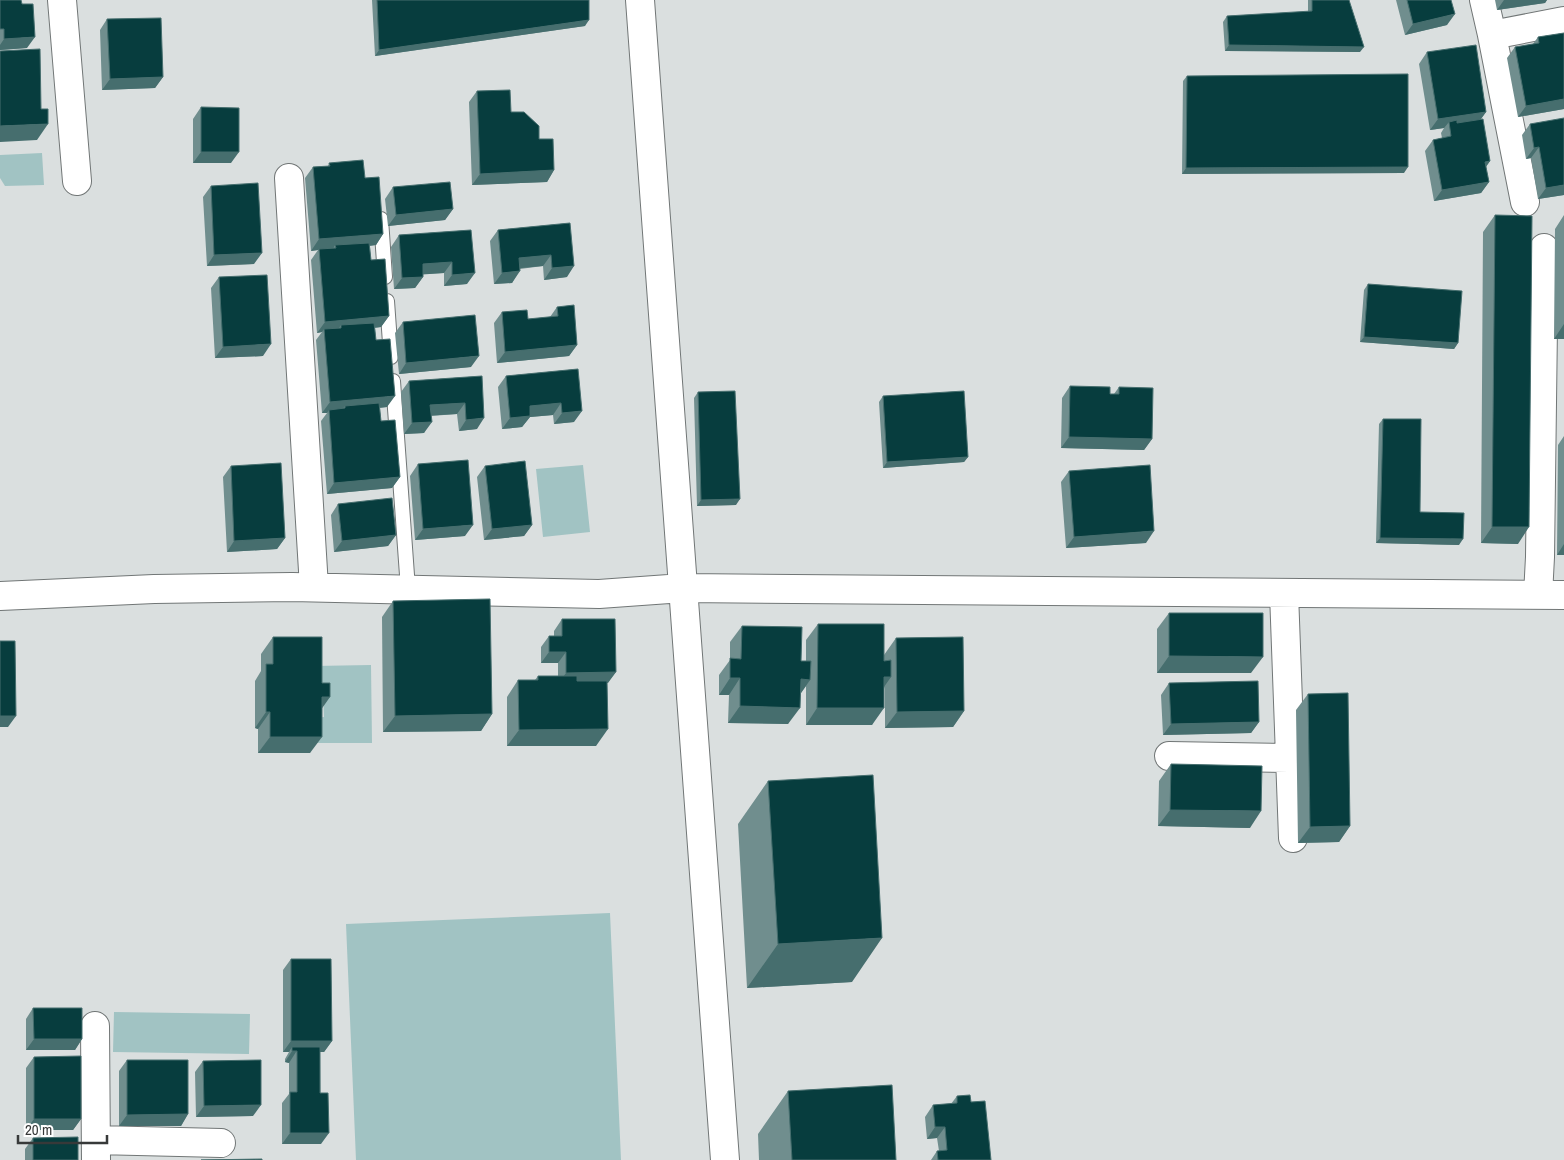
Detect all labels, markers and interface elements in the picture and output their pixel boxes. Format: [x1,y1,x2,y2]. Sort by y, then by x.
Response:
scale bar [18,1112,106,1144]
text: 20 m [25,1119,52,1140]

